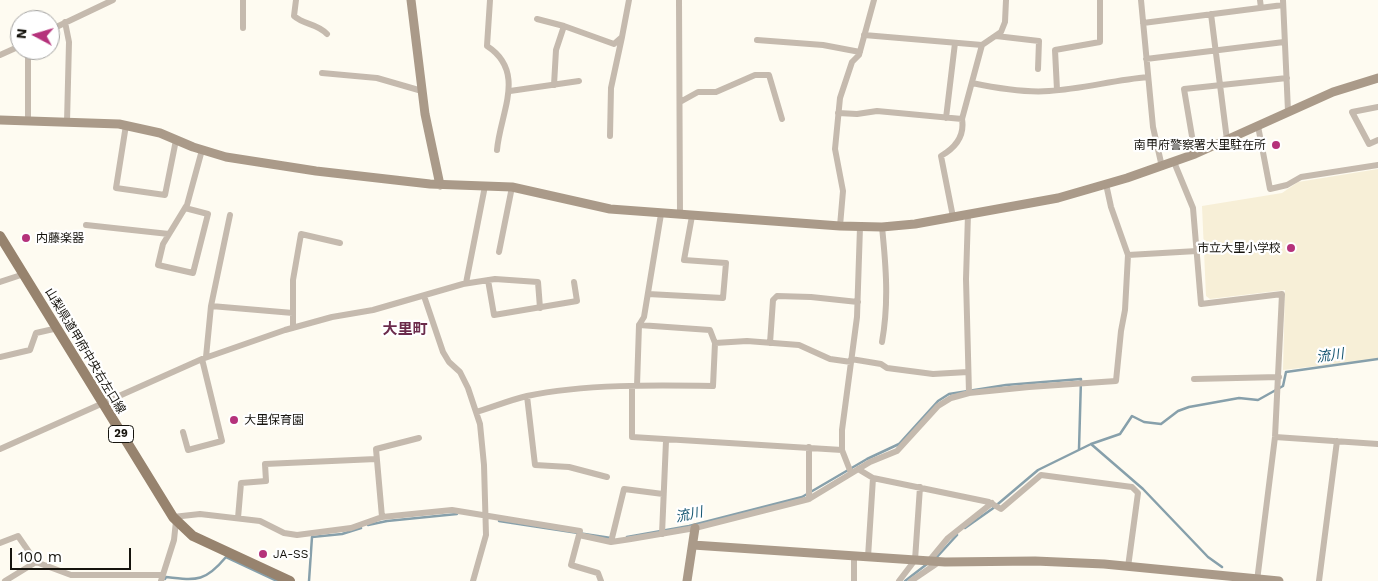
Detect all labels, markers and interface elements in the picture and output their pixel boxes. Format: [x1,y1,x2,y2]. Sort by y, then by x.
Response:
north arrow [10,10,60,60]
text: N [13,28,30,40]
place label: 南甲府警察署大里駐在所 [1134,138,1266,152]
marker: 南甲府警察署大里駐在所 [1270,139,1282,151]
place label: 内藤楽器 [36,231,84,245]
marker: 内藤楽器 [20,232,32,244]
place label: 市立大里小学校 [1197,241,1281,255]
marker: 市立大里小学校 [1285,242,1297,254]
street label: 山梨県道甲府中央右左口線 [42,286,128,416]
district label: 大里町 [383,321,427,339]
water label: 流川 [1315,346,1345,366]
place label: 大里保育園 [244,413,304,427]
marker: 大里保育園 [228,414,240,426]
road number: 29 [108,426,134,442]
water label: 流川 [674,504,704,526]
scale bar [12,538,134,570]
place label: JA-SS [273,547,308,561]
text: 100 m [18,548,62,566]
marker: JA-SS [257,548,269,560]

